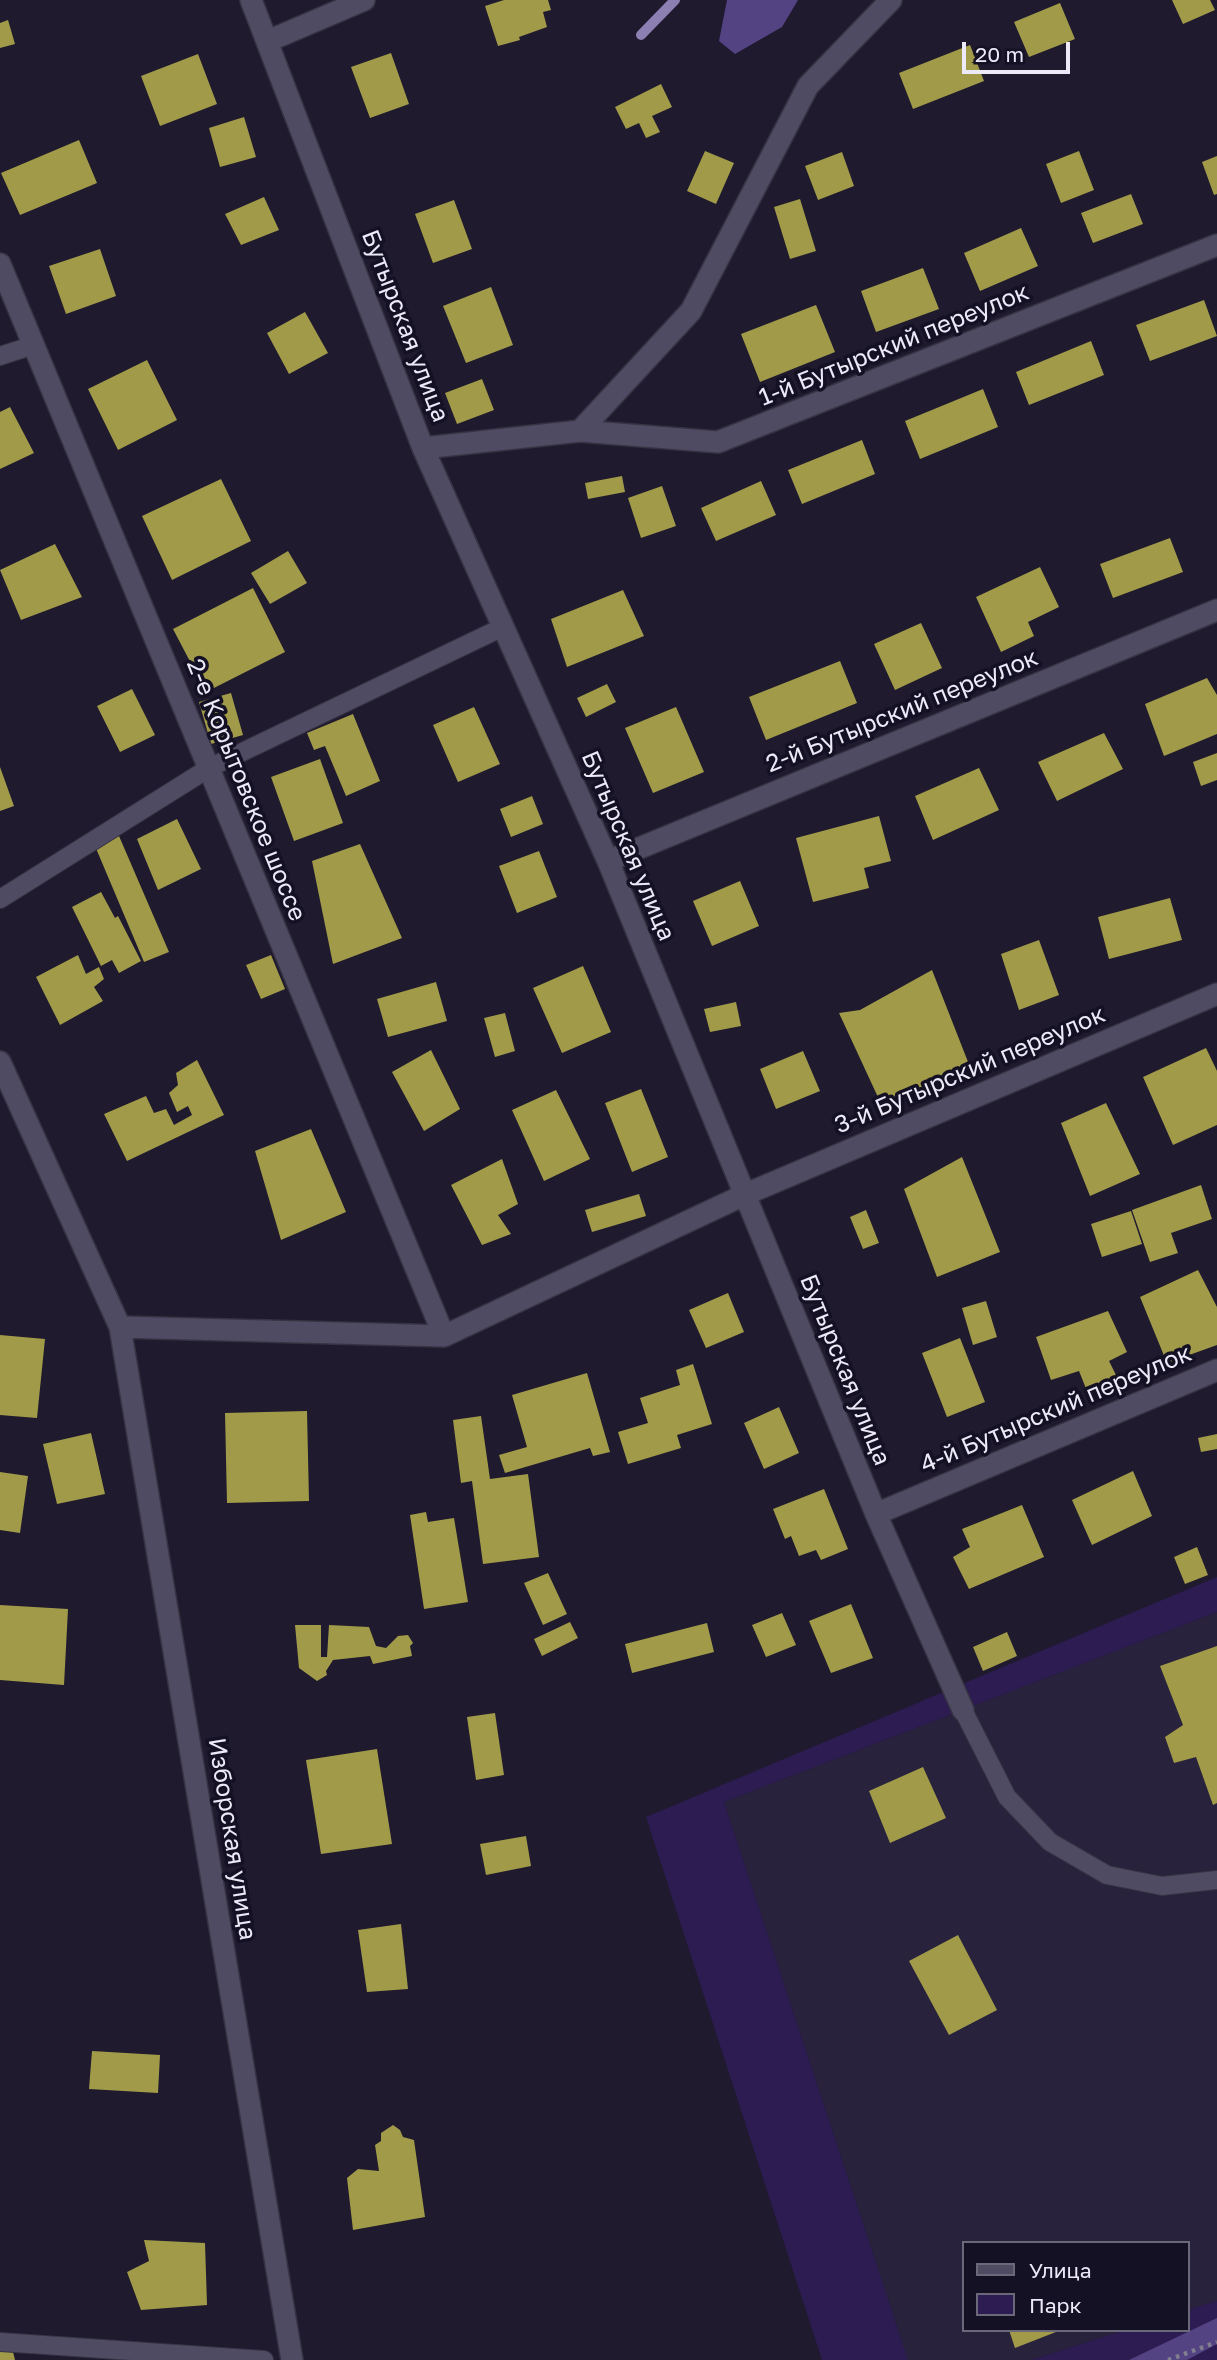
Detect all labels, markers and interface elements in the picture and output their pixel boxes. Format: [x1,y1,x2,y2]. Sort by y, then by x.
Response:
scale bar [965,28,1074,72]
text: 20 m [975,41,1024,67]
street label: Бутырская улица [355,226,455,426]
street label: 1-й Бутырский переулок [755,278,1033,412]
street label: 2-й Бутырский переулок [762,643,1042,779]
street label: 2-е Корытовское шоссе [180,655,312,925]
street label: Бутырская улица [575,747,681,945]
street label: 3-й Бутырский переулок [830,1000,1110,1140]
street label: Бутырская улица [794,1270,896,1470]
street label: 4-й Бутырский переулок [916,1339,1196,1479]
street label: Изборская улица [202,1736,262,1942]
legend [962,2241,1189,2332]
text: Улица [1029,2257,1092,2283]
text: Парк [1029,2292,1082,2318]

